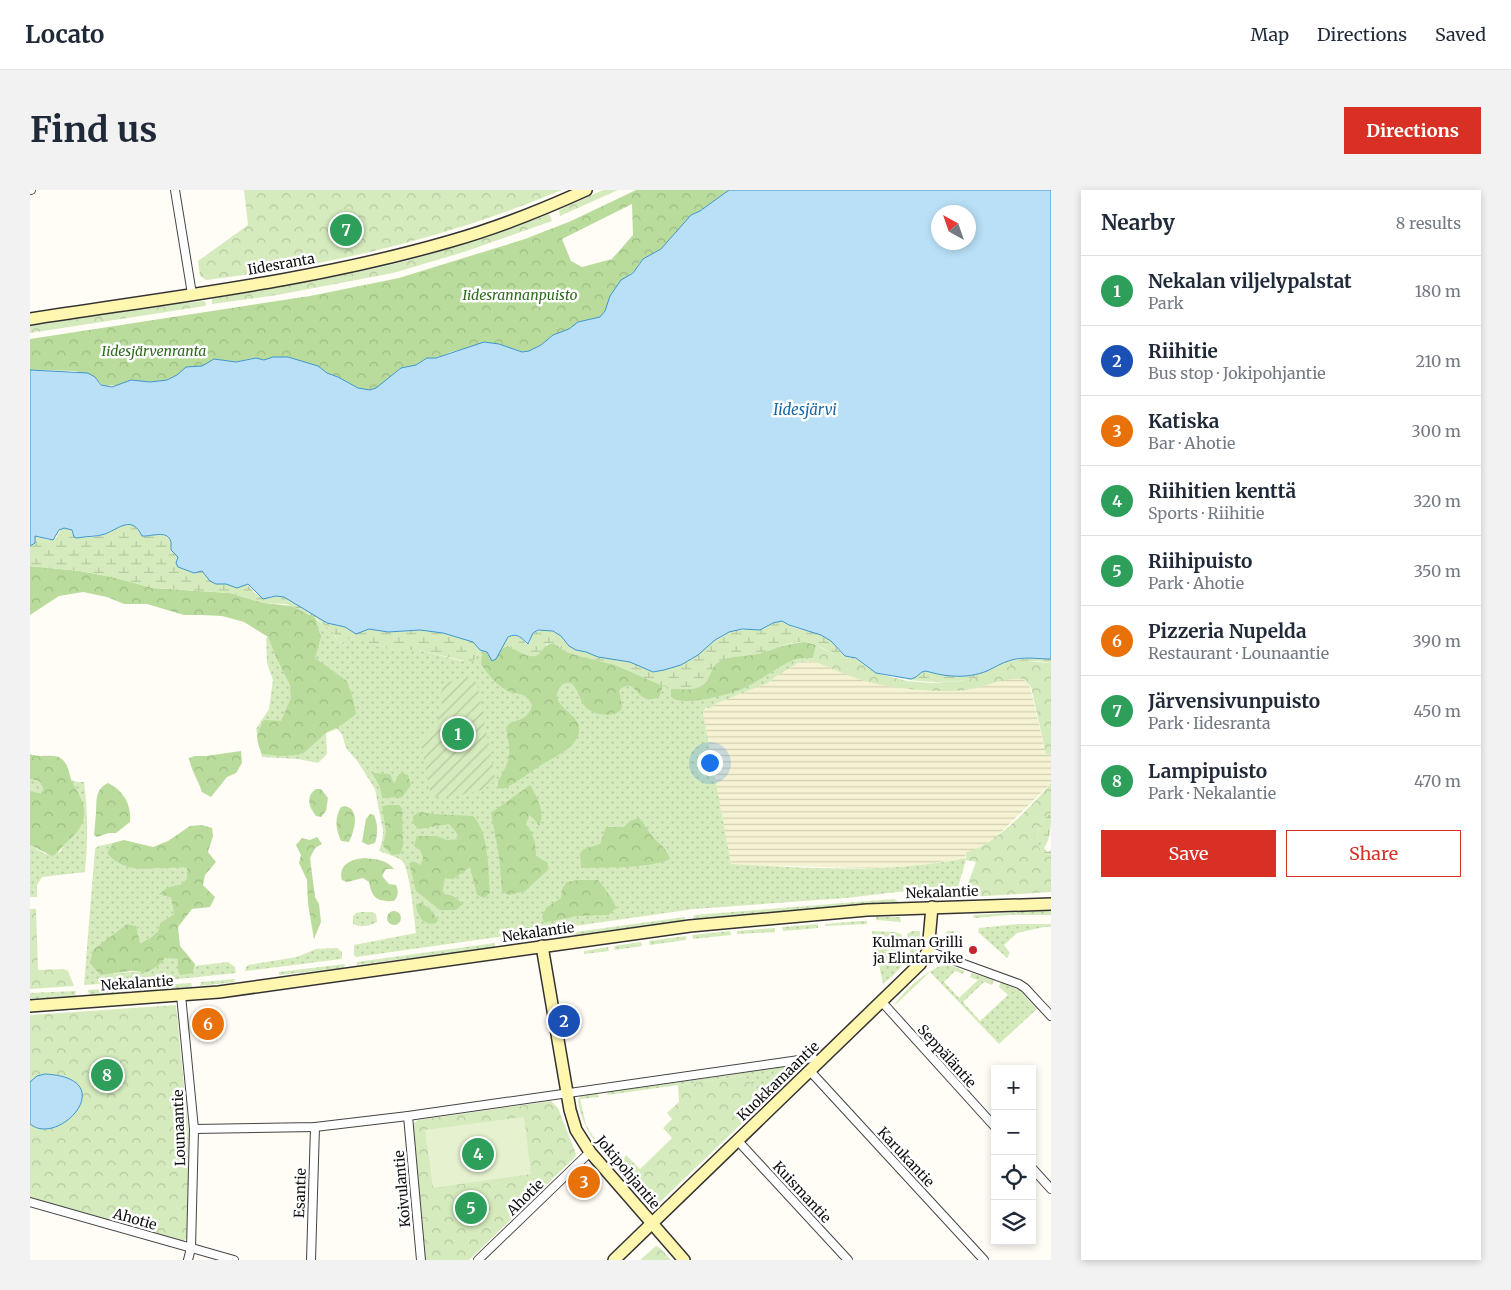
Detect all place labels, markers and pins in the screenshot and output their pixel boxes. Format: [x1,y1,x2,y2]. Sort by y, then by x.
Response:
pin: 7 [330,211,362,249]
pin: 1 [442,715,474,753]
place label: Kulman Grilli ja Elintarvike [872,933,963,967]
marker: Kulman Grilli ja Elintarvike [967,944,979,956]
pin: 2 [548,1002,580,1040]
pin: 6 [192,1005,224,1043]
pin: 8 [91,1056,123,1094]
pin: 4 [462,1135,494,1173]
pin: 3 [568,1163,600,1201]
pin: 5 [455,1189,487,1227]

